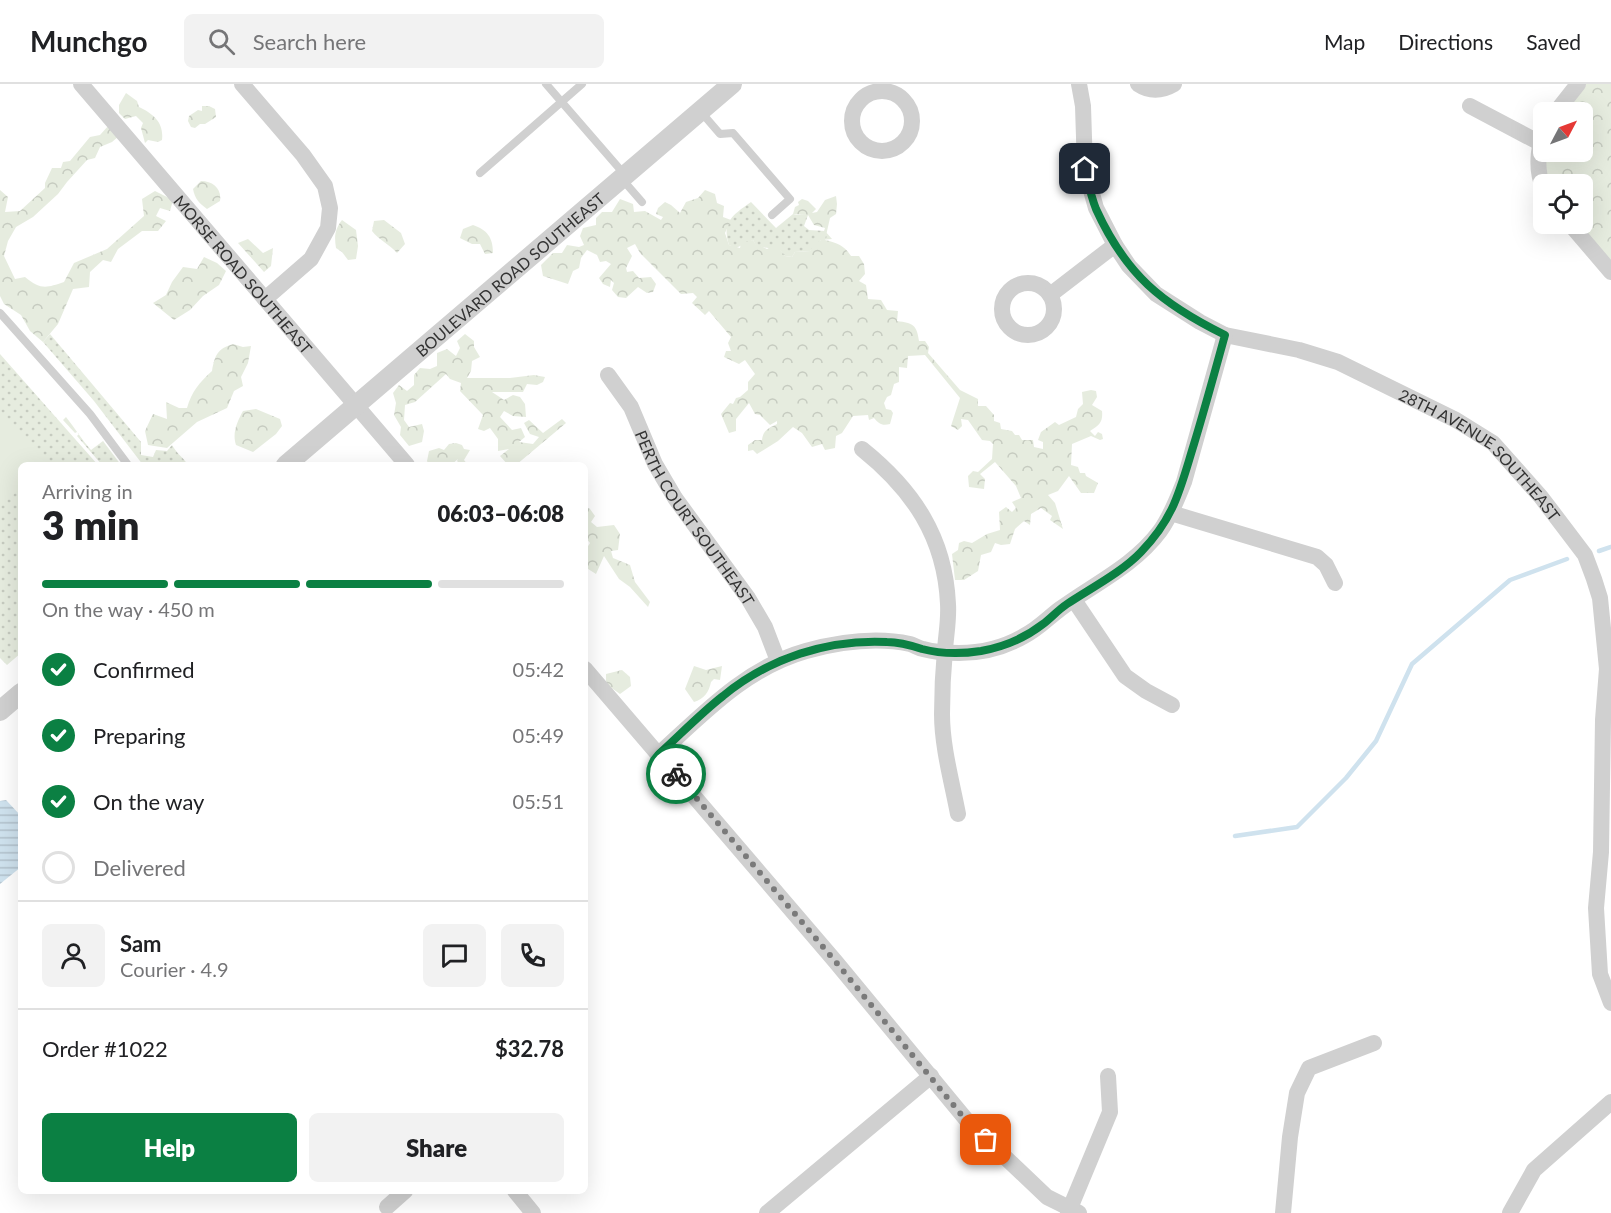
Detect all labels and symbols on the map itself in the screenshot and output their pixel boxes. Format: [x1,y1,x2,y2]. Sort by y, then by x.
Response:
north arrow [1533,102,1593,162]
pin [1059,143,1110,194]
street label: BOULEVARD ROAD SOUTHEAST [411,188,608,360]
street label: MORSE ROAD SOUTHEAST [170,191,317,357]
street label: 28TH AVENUE SOUTHEAST [1396,384,1565,524]
street label: PERTH COURT SOUTHEAST [632,427,760,609]
courier [646,744,706,804]
pin [960,1114,1011,1165]

